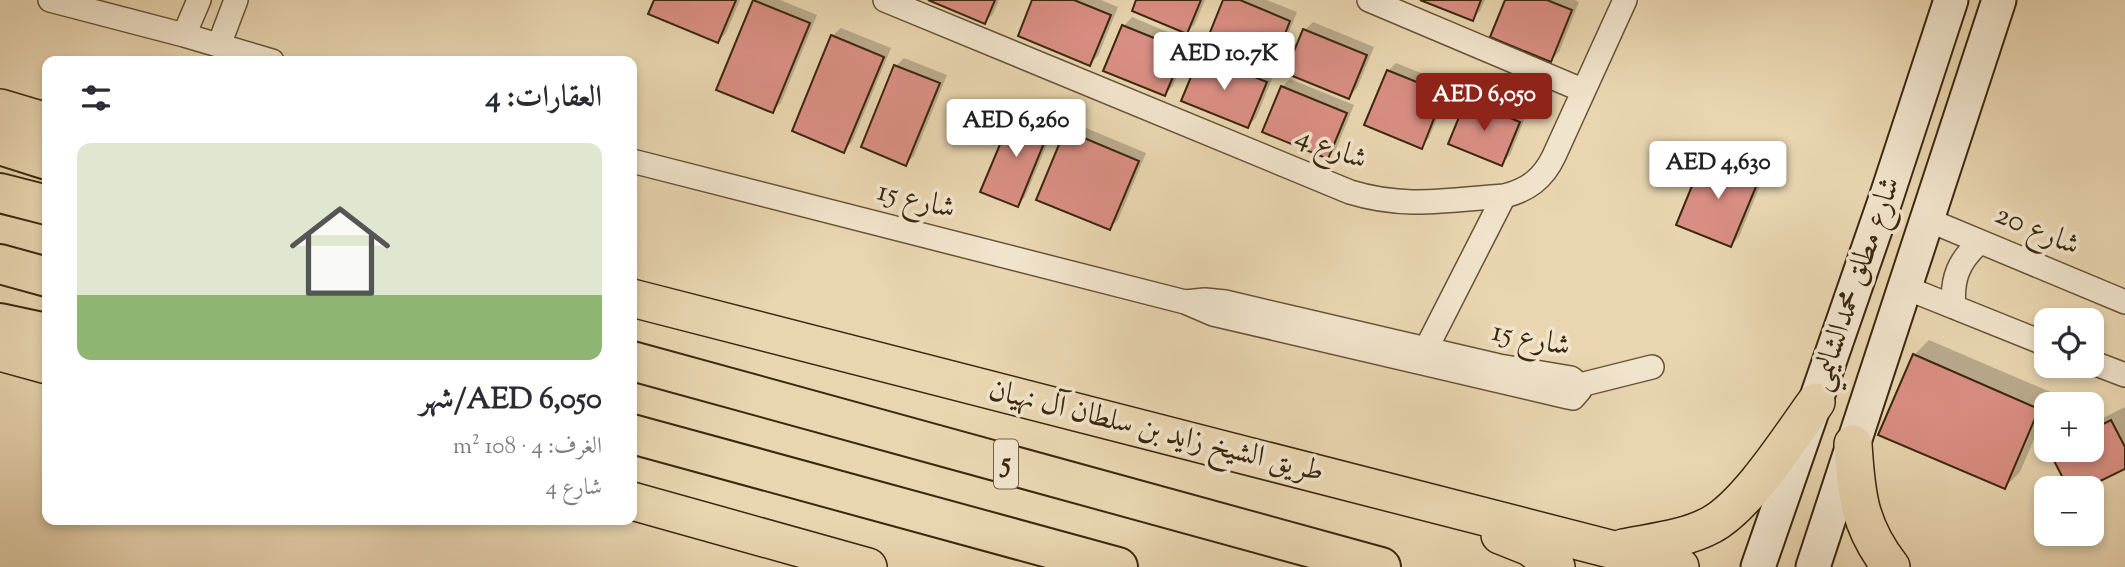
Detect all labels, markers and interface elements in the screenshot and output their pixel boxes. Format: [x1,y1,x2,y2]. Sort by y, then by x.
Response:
pin: AED 10.7K [1144,32,1304,92]
text: AED 10.7K [1170,38,1278,71]
pin: AED 6,050 [1404,74,1564,133]
text: العقارات: 4 [485,77,602,120]
icon: filters [77,79,115,117]
text: AED 6,050 [1432,79,1536,112]
pin: AED 6,260 [936,100,1096,159]
text: AED 6,260 [963,105,1069,138]
street label: شارع 4 [1289,116,1373,183]
pin: AED 4,630 [1638,142,1798,201]
text: AED 4,630 [1665,147,1771,180]
street label: شارع 15 [872,171,960,232]
street label: شارع مطلق محمدالشاليمي [1799,171,1917,398]
icon: home [277,188,403,314]
street label: شارع 20 [1988,194,2086,269]
map controls [2034,308,2104,546]
button: locate [2034,308,2104,378]
street label: شارع 15 [1488,311,1574,370]
street label: طريق الشيخ زايد بن سلطان آل نهيان [983,369,1328,497]
text: AED 6,050/شهر [420,379,602,422]
button: + [2034,392,2104,462]
text: الغرف: 4 · 108 m² [453,431,602,464]
road number: 5 [994,440,1018,489]
text: شارع 4 [546,472,602,505]
button: − [2034,476,2104,546]

